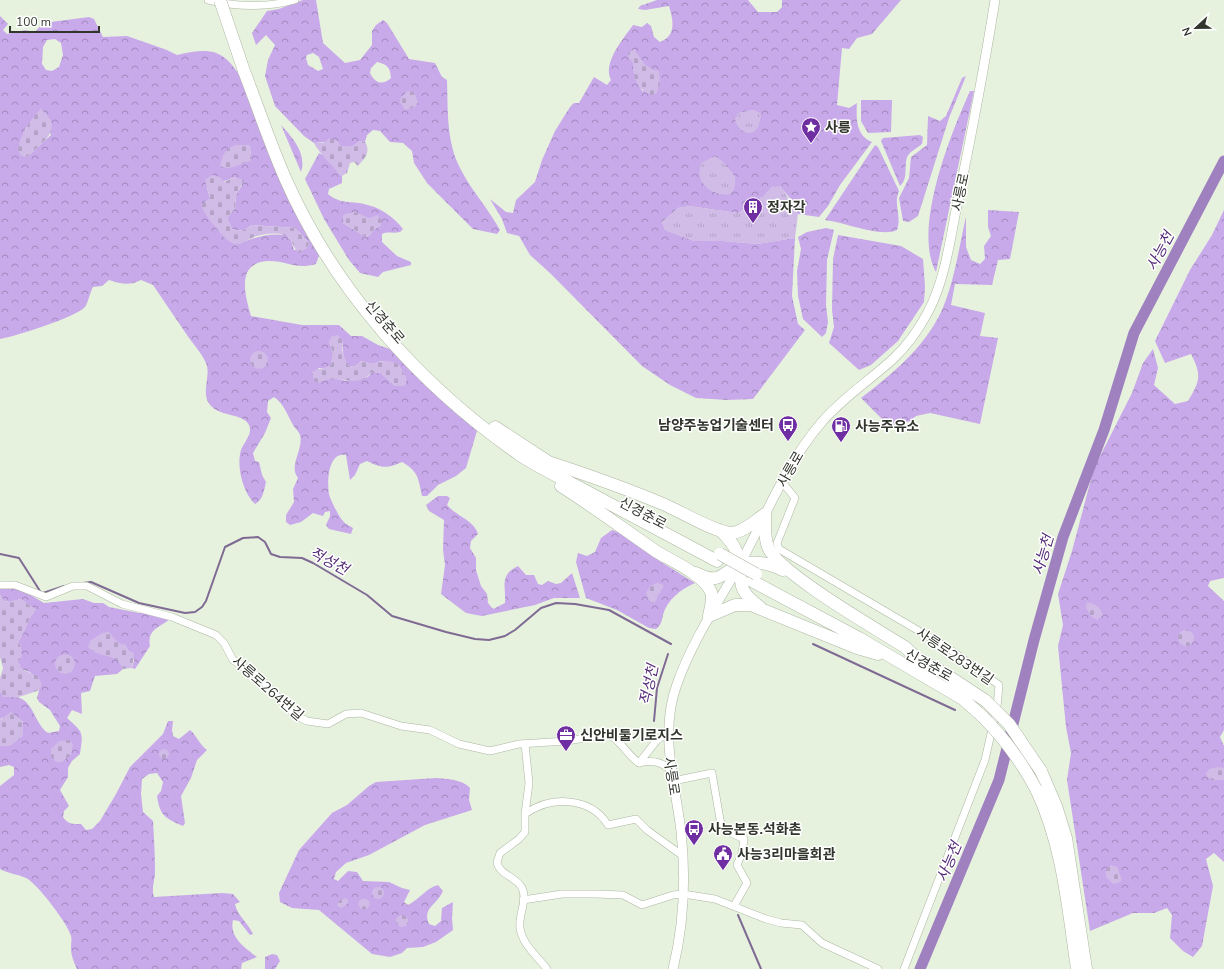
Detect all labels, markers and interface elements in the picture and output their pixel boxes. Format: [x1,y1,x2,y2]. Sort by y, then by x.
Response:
scale bar [10,8,99,34]
north arrow [1176,8,1216,48]
text: 100 m [16,14,51,30]
text: N [1179,25,1196,38]
place icon: 사릉 [800,116,822,144]
place label: 사릉 [825,118,851,137]
street label: 사릉로 [947,171,974,213]
building icon: 정자각 [742,196,764,224]
place label: 정자각 [767,198,806,217]
water label: 사능천 [1141,226,1180,274]
street label: 신경춘로 [361,297,409,348]
bus stop icon: 남양주농업기술센터 [777,414,799,442]
fuel station icon: 사능주유소 [830,415,852,443]
place label: 남양주농업기술센터 [658,416,774,435]
place label: 사능주유소 [855,417,920,436]
street label: 사릉로 [773,448,808,491]
street label: 신경춘로 [616,493,670,534]
water label: 사능천 [1028,530,1059,578]
water label: 적성천 [306,542,354,581]
street label: 사릉로283번길 [912,623,997,689]
street label: 신경춘로 [902,645,956,686]
street label: 사릉로264번길 [228,652,308,725]
water label: 적성천 [635,661,664,707]
office icon: 신안비둘기로지스 [555,724,577,752]
place label: 신안비둘기로지스 [580,726,683,745]
street label: 사릉로 [659,756,684,797]
bus stop icon: 사능본동.석화촌 [683,818,705,846]
place label: 사능본동.석화촌 [708,820,802,839]
water label: 사능천 [932,837,967,885]
public building icon: 사능3리마을회관 [712,843,734,871]
place label: 사능3리마을회관 [737,845,836,864]

